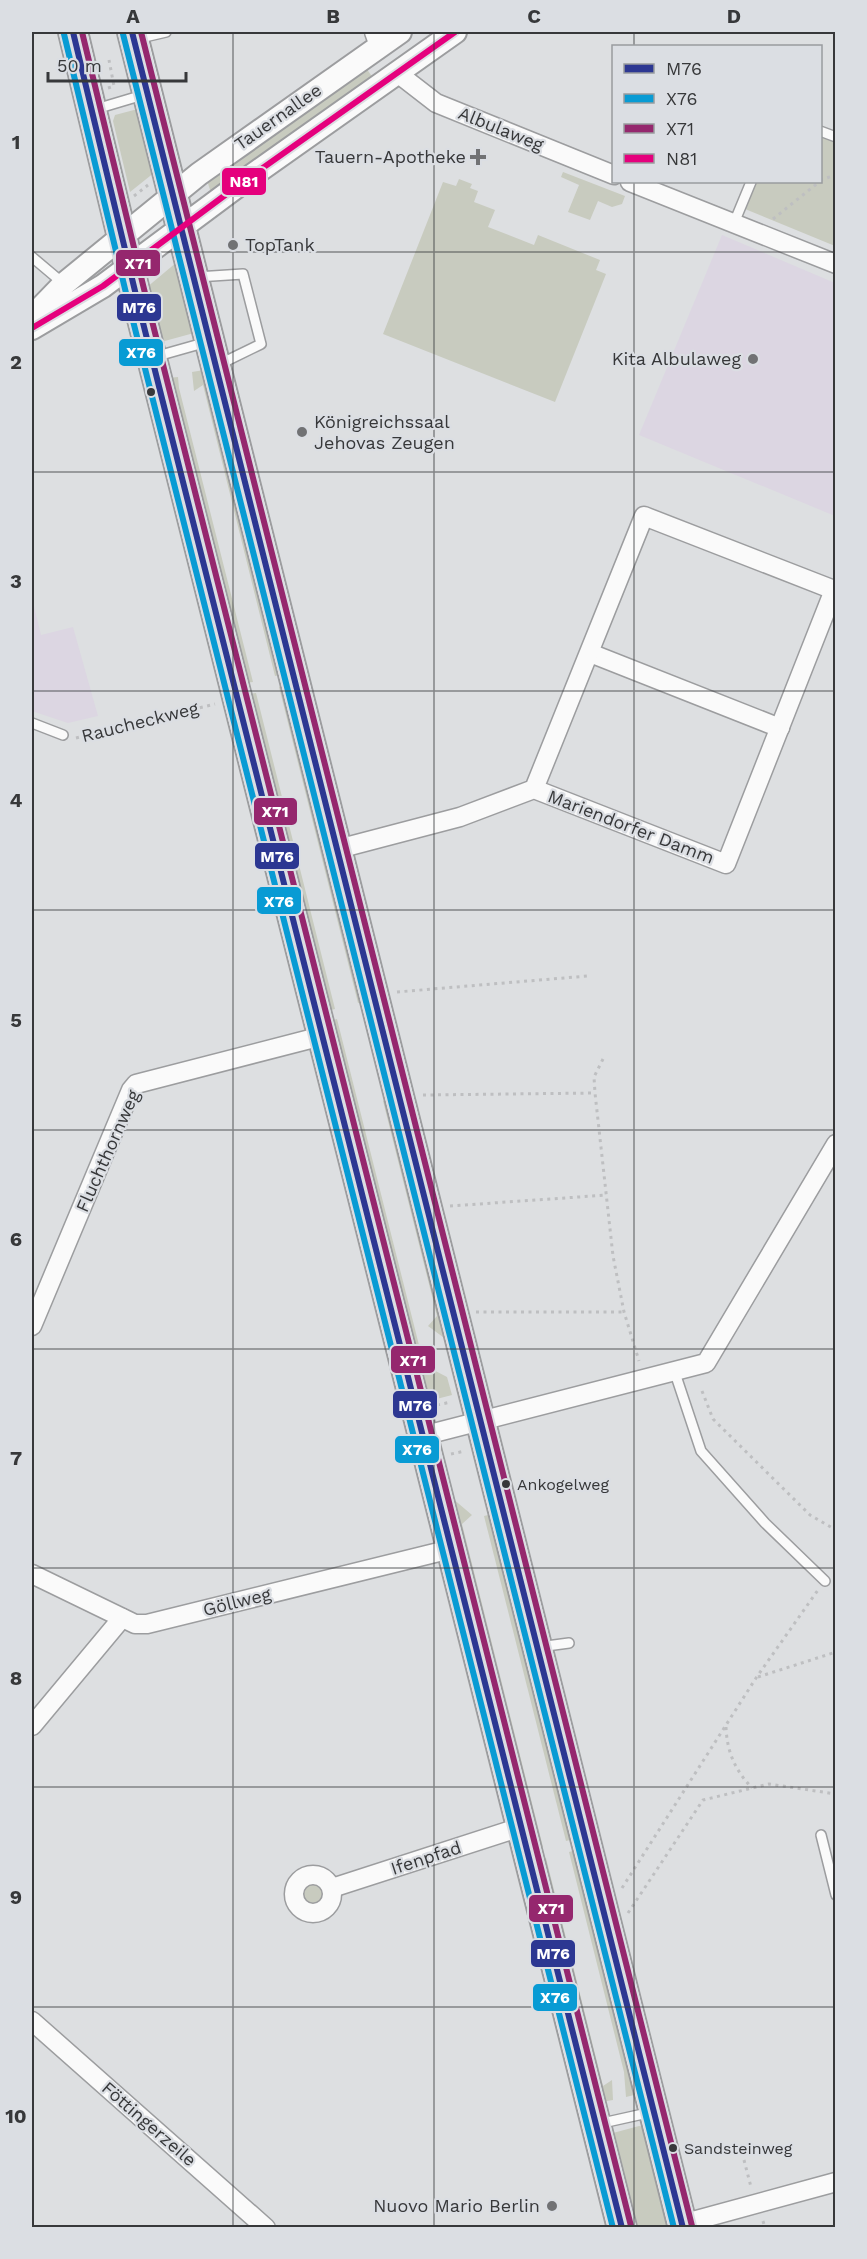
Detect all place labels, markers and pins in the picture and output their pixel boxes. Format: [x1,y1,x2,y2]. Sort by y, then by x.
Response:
place label: Tauern-Apotheke [315,146,466,167]
marker: Tauern-Apotheke [471,150,485,164]
place label: TopTank [245,234,315,255]
marker: TopTank [226,238,240,252]
place label: Kita Albulaweg [612,348,741,369]
marker: Kita Albulaweg [746,352,760,366]
unlabelled marker [145,386,157,398]
place label: Königreichssaal Jehovas Zeugen [314,411,455,453]
marker: Königreichssaal Jehovas Zeugen [295,425,309,439]
place label: Ankogelweg [517,1475,610,1494]
marker: Ankogelweg [500,1478,512,1490]
place label: Sandsteinweg [684,2139,793,2158]
marker: Sandsteinweg [667,2142,679,2154]
place label: Nuovo Mario Berlin [373,2195,540,2216]
marker: Nuovo Mario Berlin [545,2199,559,2213]

